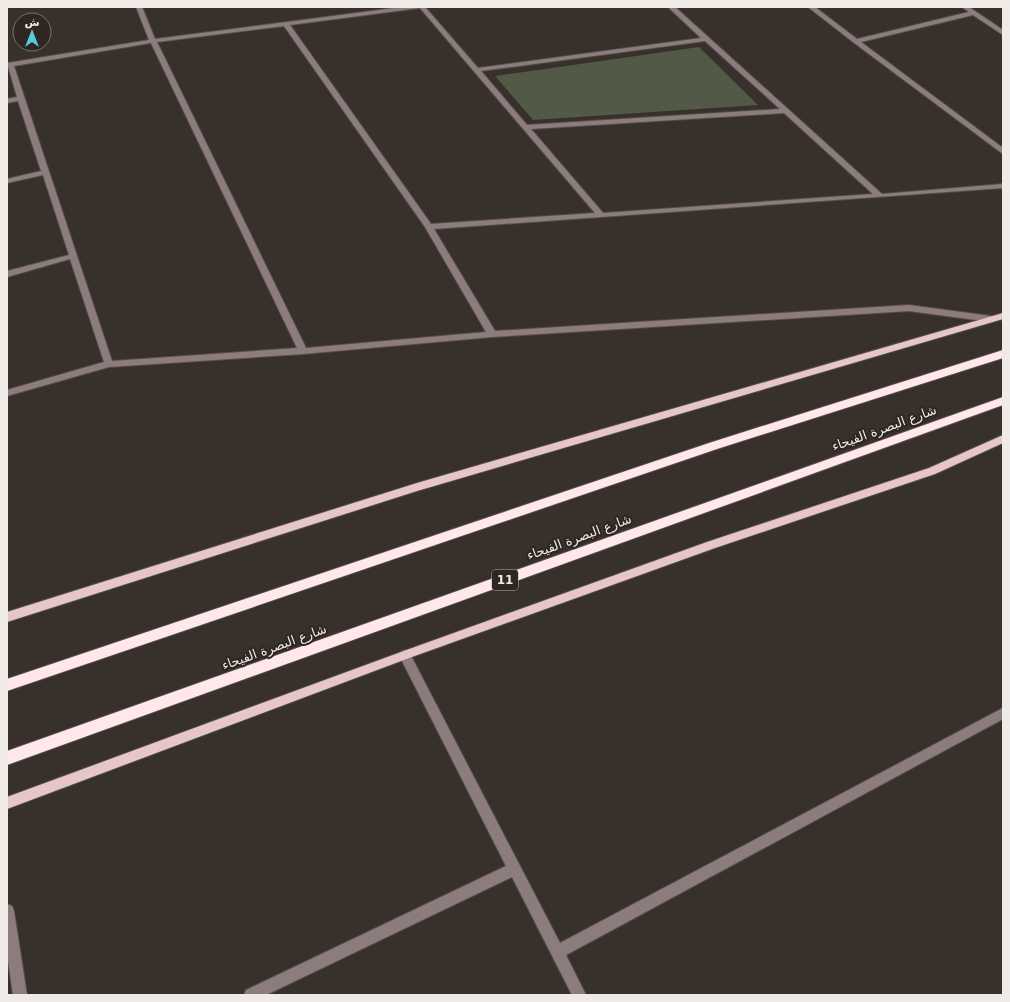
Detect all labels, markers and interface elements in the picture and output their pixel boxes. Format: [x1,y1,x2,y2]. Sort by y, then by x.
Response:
north arrow [12,12,52,52]
text: ش [24,16,40,29]
street label: شارع البصرة الفيحاء [830,402,939,455]
street label: شارع البصرة الفيحاء [525,511,634,564]
road number: 11 [492,570,518,590]
street label: شارع البصرة الفيحاء [220,621,329,674]

